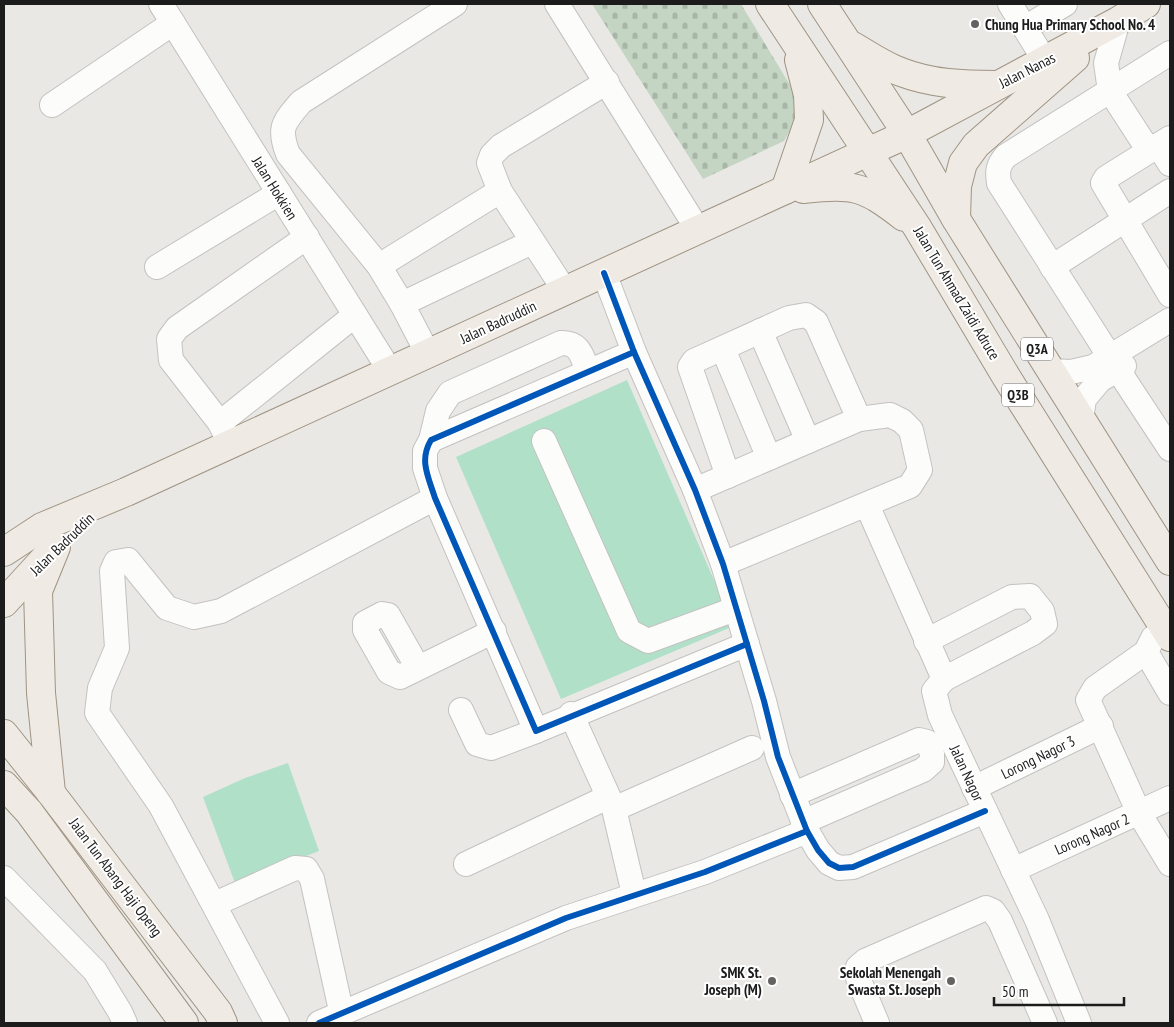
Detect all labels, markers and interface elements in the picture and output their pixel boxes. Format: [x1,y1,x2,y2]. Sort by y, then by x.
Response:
place label: Chung Hua Primary School No. 4 [985,15,1155,34]
marker: Chung Hua Primary School No. 4 [969,18,981,30]
street label: Jalan Nanas [995,48,1058,93]
street label: Jalan Hokkien [248,152,302,223]
street label: Jalan Tun Ahmad Zaidi Adruce [909,222,1004,363]
street label: Jalan Badruddin [456,296,539,348]
road number: Q3A [1021,338,1053,360]
road number: Q3B [1002,384,1034,406]
street label: Jalan Badruddin [25,509,98,580]
street label: Lorong Nagor 3 [998,731,1078,783]
street label: Jalan Nagor [945,741,989,805]
street label: Lorong Nagor 2 [1052,809,1132,859]
street label: Jalan Tun Abang Haji Openg [65,813,167,940]
place label: SMK St. Joseph (M) [704,963,762,999]
place label: Sekolah Menengah Swasta St. Joseph [840,963,941,999]
scale bar [994,974,1124,1006]
marker: SMK St. Joseph (M) [766,975,778,987]
marker: Sekolah Menengah Swasta St. Joseph [945,975,957,987]
text: 50 m [1002,982,1028,1001]

